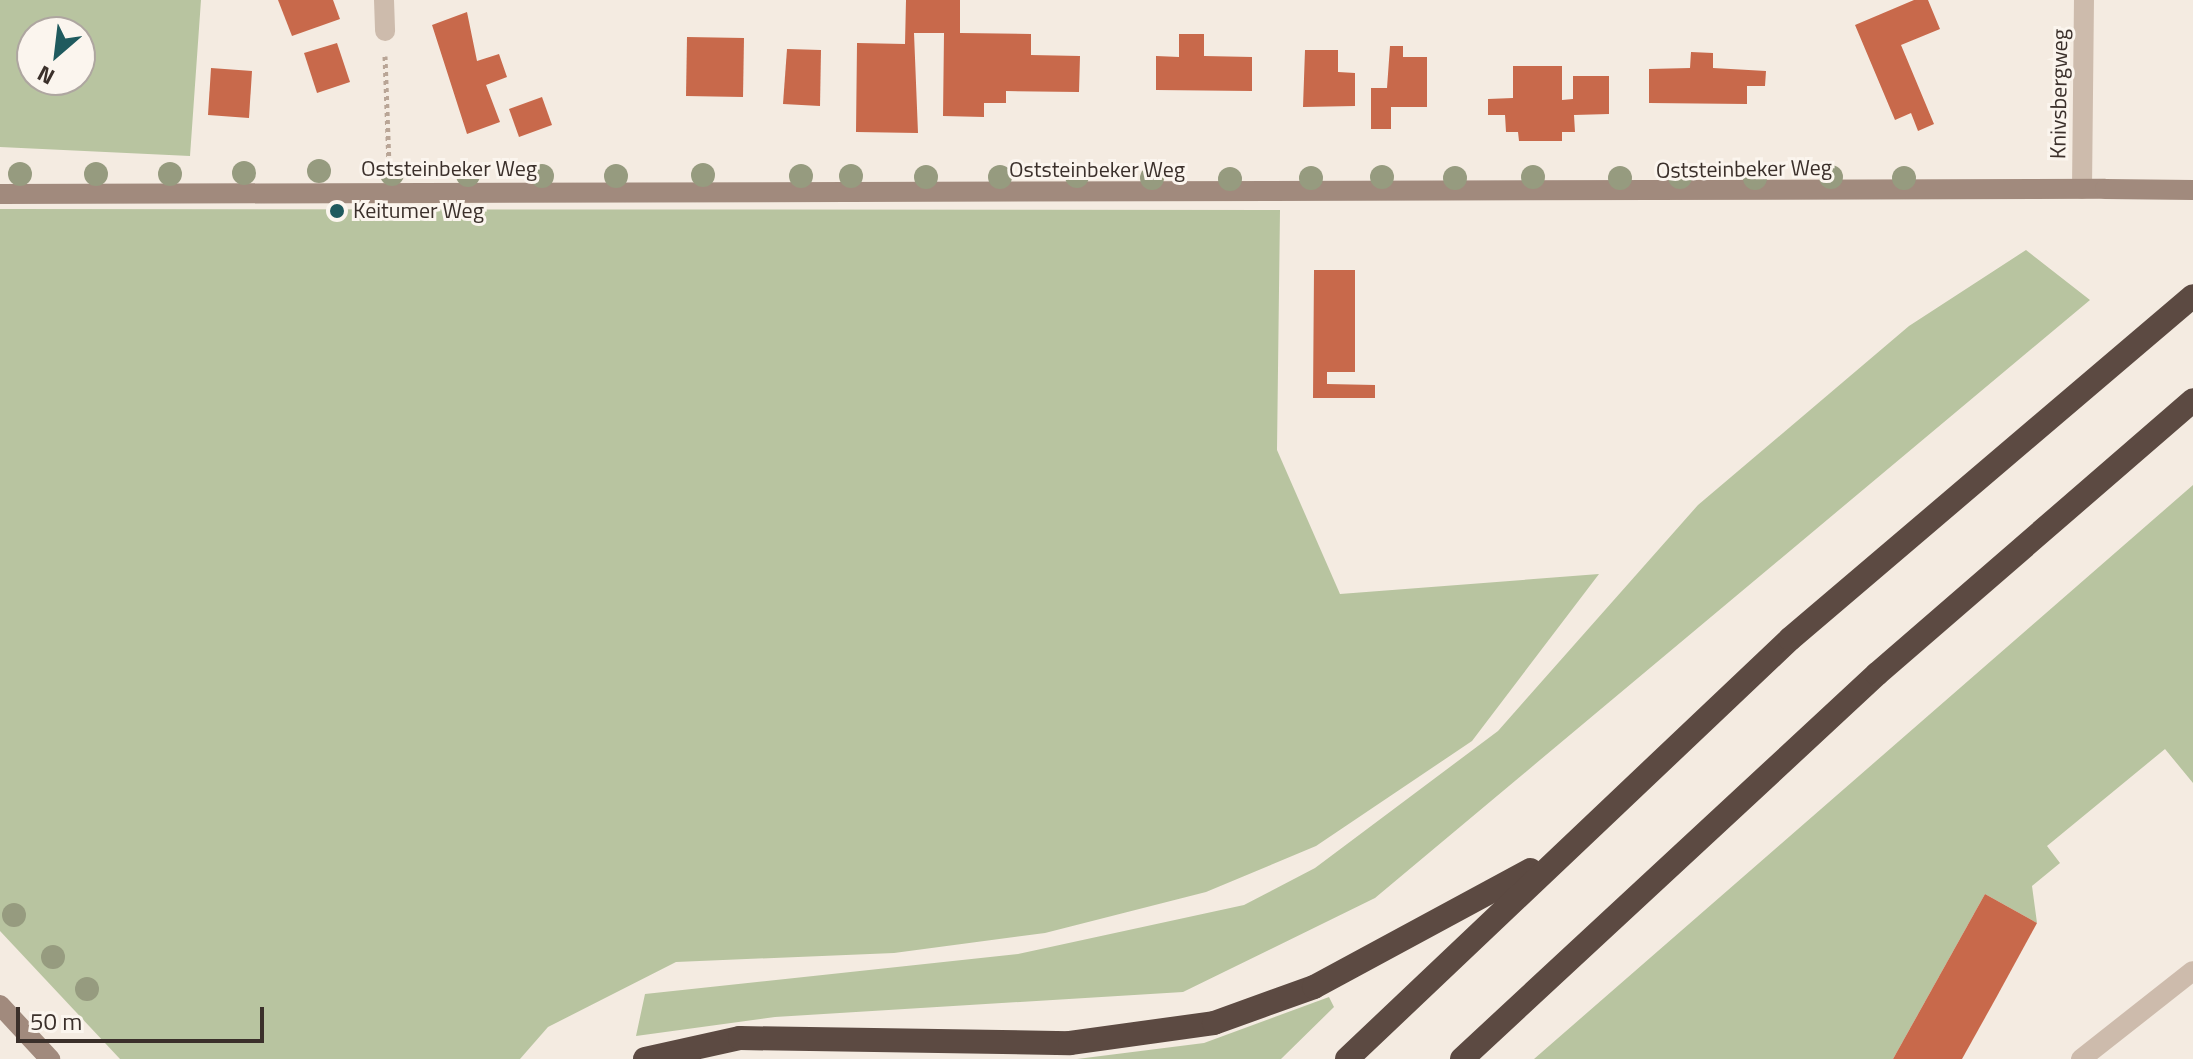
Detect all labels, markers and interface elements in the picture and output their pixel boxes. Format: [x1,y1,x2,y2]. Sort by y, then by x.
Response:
north arrow [16,16,96,96]
street label: Knivsbergweg [2045,29,2073,159]
text: N [31,57,60,94]
street label: Oststeinbeker Weg [1656,154,1832,184]
street label: Oststeinbeker Weg [361,156,537,182]
street label: Oststeinbeker Weg [1009,157,1185,183]
place label: Keitumer Weg [353,198,484,224]
marker: Keitumer Weg [328,202,346,220]
scale bar [20,991,268,1041]
text: 50 m [30,1003,82,1039]

